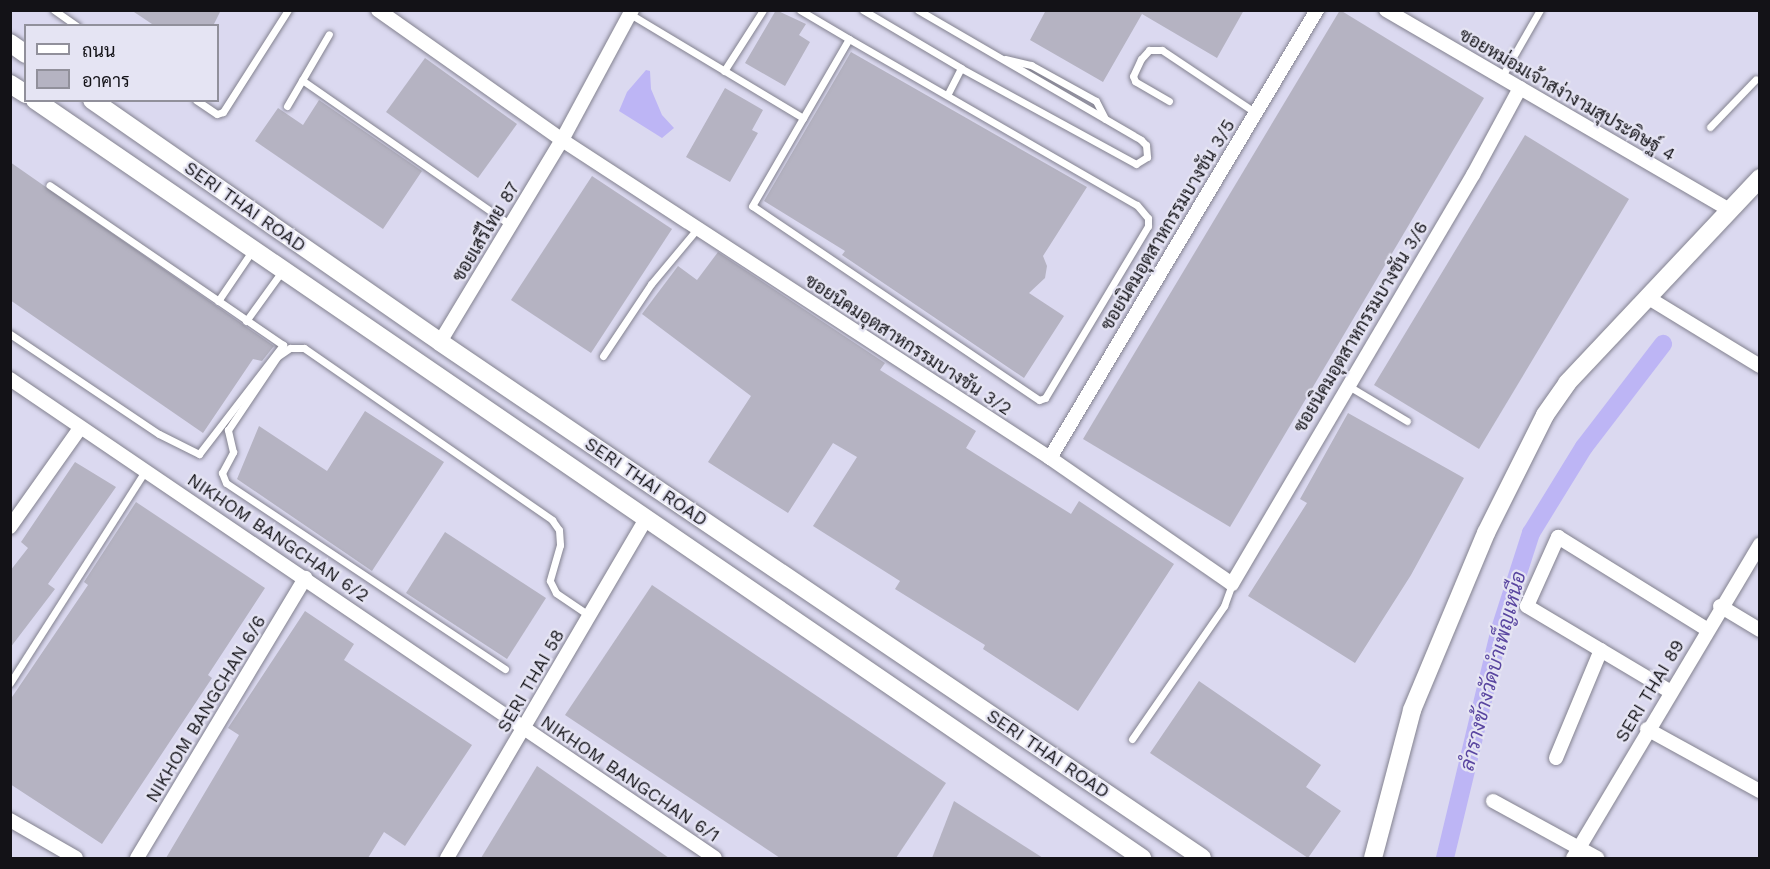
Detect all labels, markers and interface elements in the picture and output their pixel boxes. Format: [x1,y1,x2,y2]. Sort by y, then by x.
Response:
legend [24,24,219,102]
street label: ซอยหม่อมเจ้าสง่างามสุประดิษฐ์ 4 [1455,24,1679,166]
text: ถนน [82,40,115,61]
text: อาคาร [82,70,130,91]
street label: ซอยนิคมอุตสาหกรรมบางชัน 3/5 [1096,116,1240,334]
street label: SERI THAI ROAD [180,157,310,257]
street label: ซอยเสรีไทย 87 [448,178,524,286]
street label: ซอยนิคมอุตสาหกรรมบางชัน 3/6 [1289,218,1433,436]
street label: ซอยนิคมอุตสาหกรรมบางชัน 3/2 [801,270,1015,420]
street label: SERI THAI ROAD [580,433,712,531]
street label: NIKHOM BANGCHAN 6/2 [183,469,373,607]
water label: ลำรางข้างวัดบำเพ็ญเหนือ [1455,569,1531,773]
street label: NIKHOM BANGCHAN 6/6 [142,612,270,806]
street label: SERI THAI 58 [493,626,569,736]
street label: SERI THAI 89 [1611,636,1689,746]
street label: SERI THAI ROAD [982,705,1114,803]
street label: NIKHOM BANGCHAN 6/1 [537,711,723,847]

